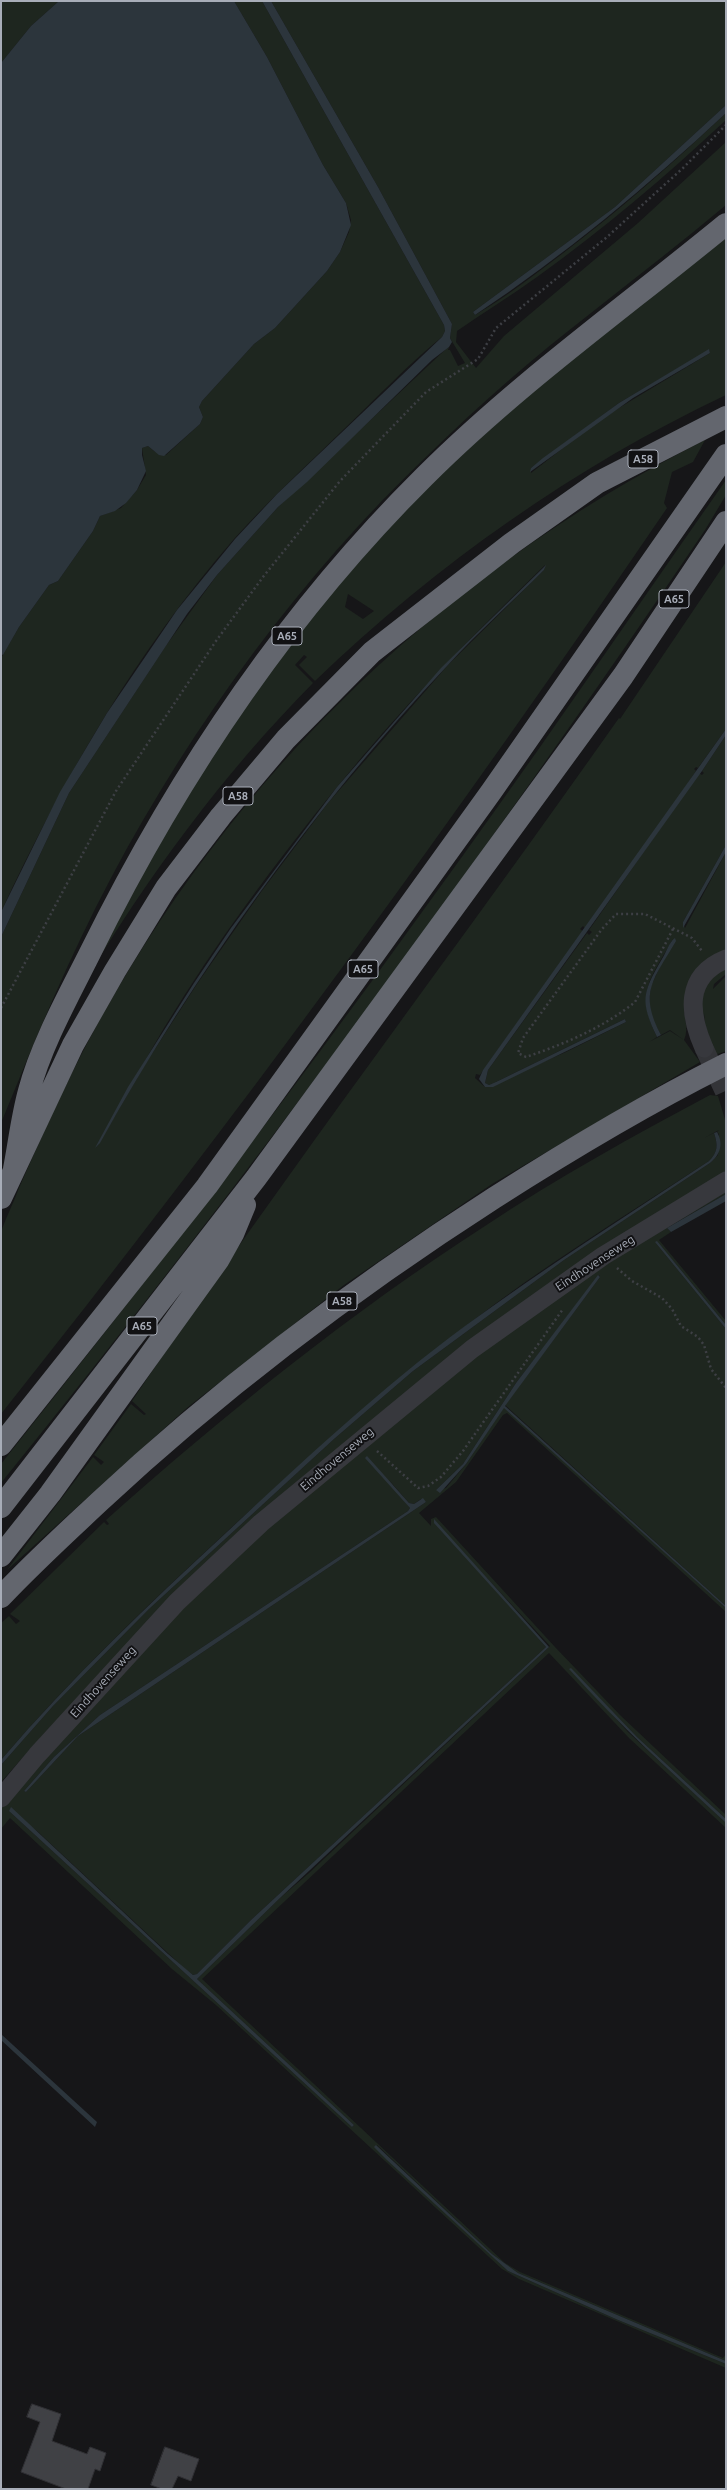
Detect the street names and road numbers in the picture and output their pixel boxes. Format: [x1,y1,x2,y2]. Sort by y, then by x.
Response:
road number: A58 [628,450,658,468]
road number: A65 [659,590,689,608]
road number: A65 [272,627,302,645]
road number: A58 [223,787,253,805]
road number: A65 [348,960,378,978]
street label: Eindhovenseweg [553,1232,637,1294]
road number: A58 [327,1292,357,1310]
road number: A65 [127,1317,157,1335]
street label: Eindhovenseweg [297,1424,377,1494]
street label: Eindhovenseweg [67,1643,139,1721]

